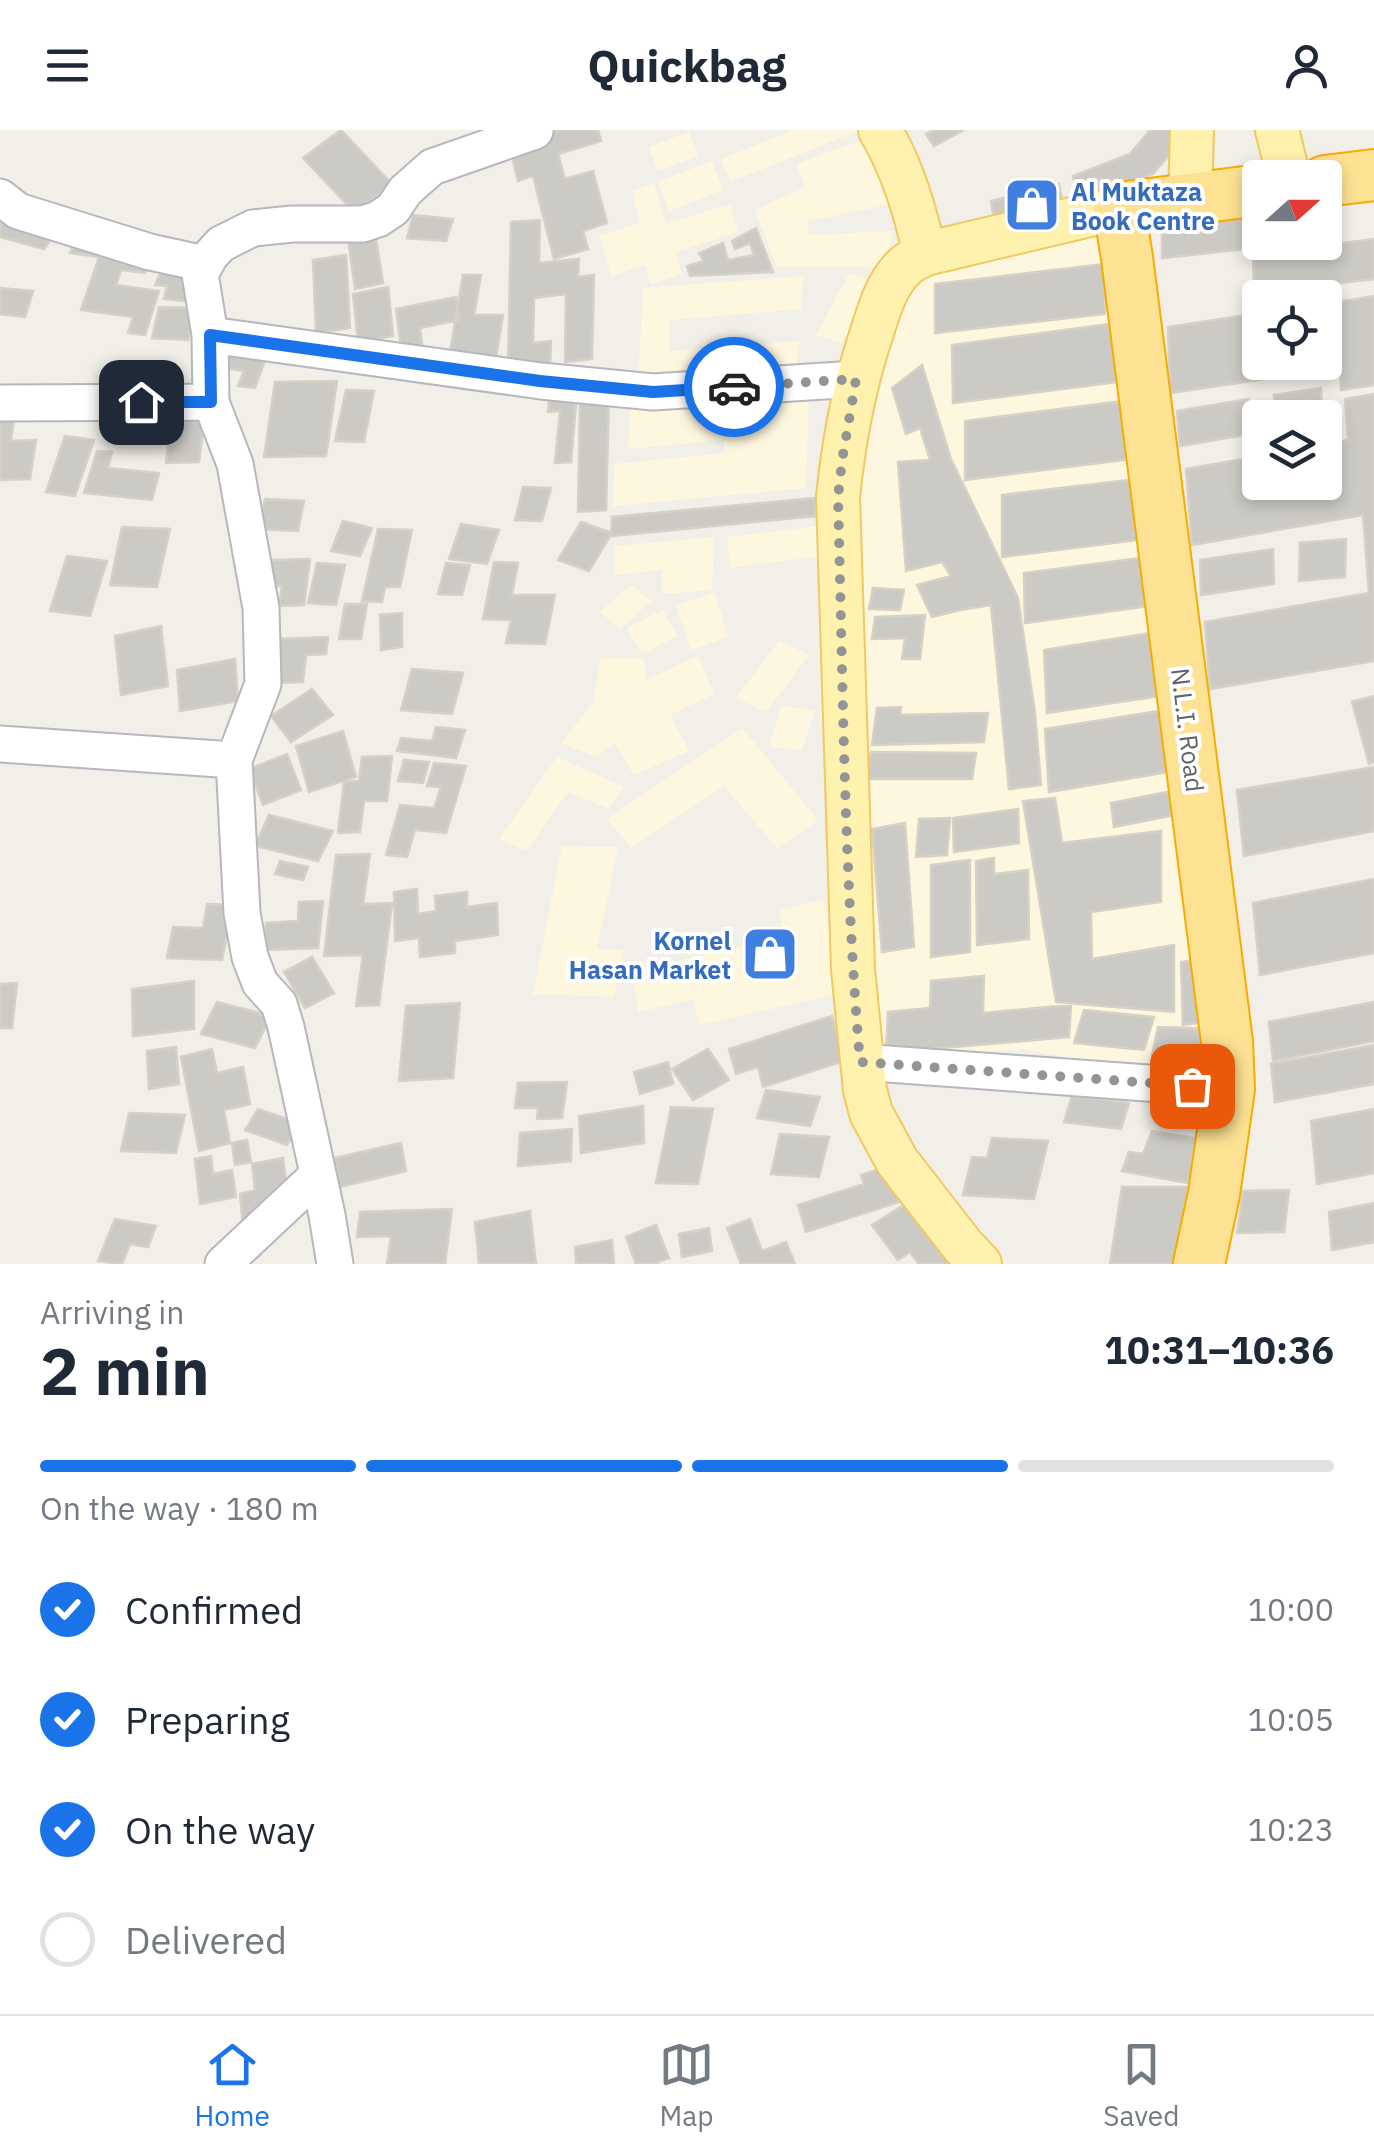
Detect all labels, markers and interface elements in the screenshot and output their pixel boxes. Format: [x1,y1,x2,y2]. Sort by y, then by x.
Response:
text: Quickbag [588,36,786,94]
icon: menu [40,38,95,93]
icon: person [1279,38,1334,93]
north arrow [1242,160,1342,260]
map controls [1242,160,1342,500]
shop icon: Al Muktaza Book Centre [1002,175,1062,235]
place label: Al Muktaza Book Centre [1071,175,1215,237]
button: locate [1242,280,1342,380]
courier [684,337,784,437]
pin [99,360,184,445]
icon: car [707,360,762,415]
icon: home [114,375,169,430]
button: layers [1242,400,1342,500]
street label: N.L.I. Road [1164,666,1212,794]
place label: Kornel Hasan Market [569,924,731,986]
shop icon: Kornel Hasan Market [740,924,800,984]
pin [1150,1044,1235,1129]
icon: bag [1165,1059,1220,1114]
text: Arriving in [40,1291,185,1333]
text: 10:31–10:36 [1104,1325,1334,1374]
text: 2 min [40,1328,210,1413]
text: On the way · 180 m [40,1487,319,1529]
icon: check [40,1582,95,1637]
text: Confirmed [125,1585,303,1634]
text: 10:00 [1248,1588,1334,1630]
icon: check [40,1692,95,1747]
text: Preparing [125,1695,290,1744]
text: 10:05 [1248,1698,1334,1740]
icon: check [40,1802,95,1857]
text: On the way [125,1805,315,1854]
text: 10:23 [1248,1808,1334,1850]
text: Delivered [125,1915,287,1964]
tab: Home [195,2037,270,2134]
tab: Map [659,2037,714,2134]
tab: Saved [1103,2037,1179,2134]

